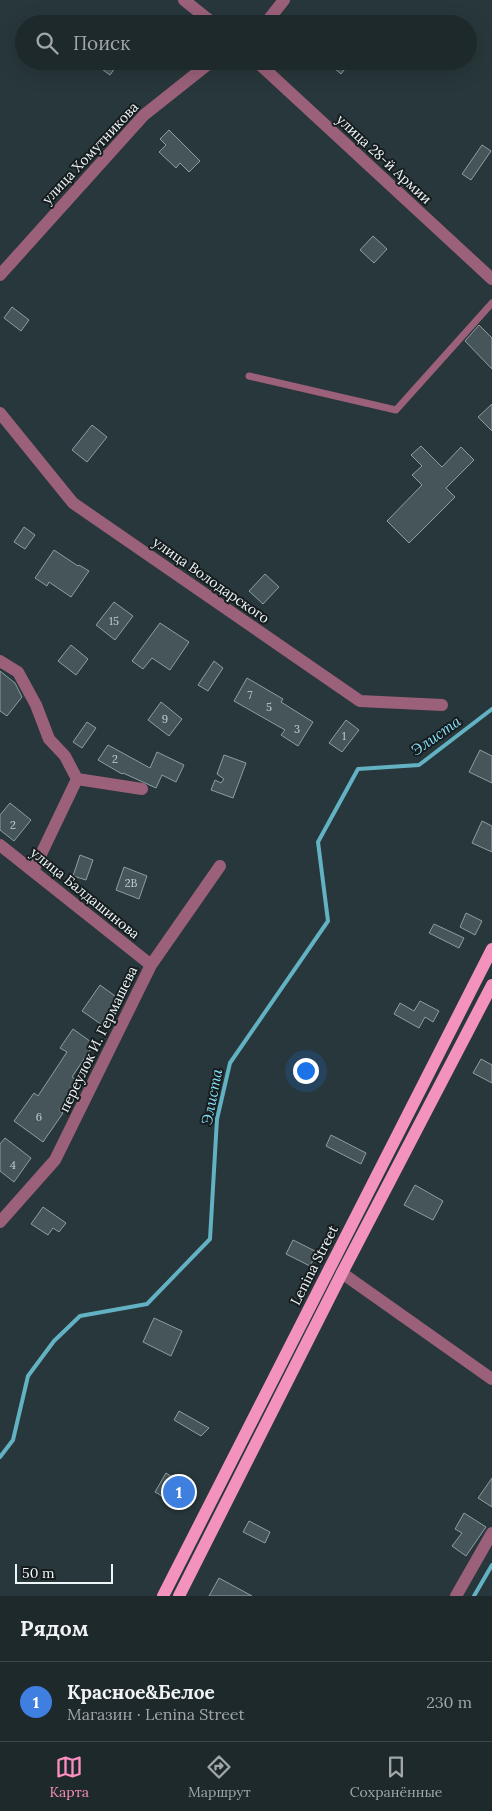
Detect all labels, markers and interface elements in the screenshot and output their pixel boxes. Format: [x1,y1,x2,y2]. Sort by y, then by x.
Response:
search box [15,15,477,70]
icon: search [33,29,61,57]
text: Поиск [73,31,130,55]
street label: улица Хомутникова [38,98,142,208]
street label: улица 28-й Армии [333,110,436,208]
street label: улица Володарского [149,533,273,627]
house number: 15 [109,614,119,628]
house number: 7 [247,688,253,702]
house number: 5 [266,700,272,714]
water label: Элиста [407,711,465,760]
house number: 9 [162,712,168,726]
house number: 3 [294,722,300,736]
house number: 1 [342,729,346,743]
house number: 2 [112,752,118,766]
house number: 2 [10,818,16,832]
street label: улица Балдашинова [27,843,143,943]
house number: 2В [125,876,138,890]
street label: переулок И. Гермашева [55,963,141,1115]
your location [293,1058,319,1084]
water label: Элиста [197,1067,226,1127]
house number: 6 [36,1110,42,1124]
house number: 4 [10,1158,16,1172]
street label: Lenina Street [286,1222,342,1308]
pin: 1 [163,1473,195,1511]
scale bar [15,1561,112,1584]
text: 50 m [22,1564,55,1582]
text: Рядом [20,1615,89,1642]
text: Красное&Белое [67,1680,215,1704]
text: 1 [33,1692,39,1712]
text: 230 m [426,1692,472,1712]
text: Магазин · Lenina Street [67,1704,245,1724]
tab: Карта [50,1753,89,1801]
tab: Маршрут [188,1753,251,1801]
tab: Сохранённые [350,1753,442,1801]

